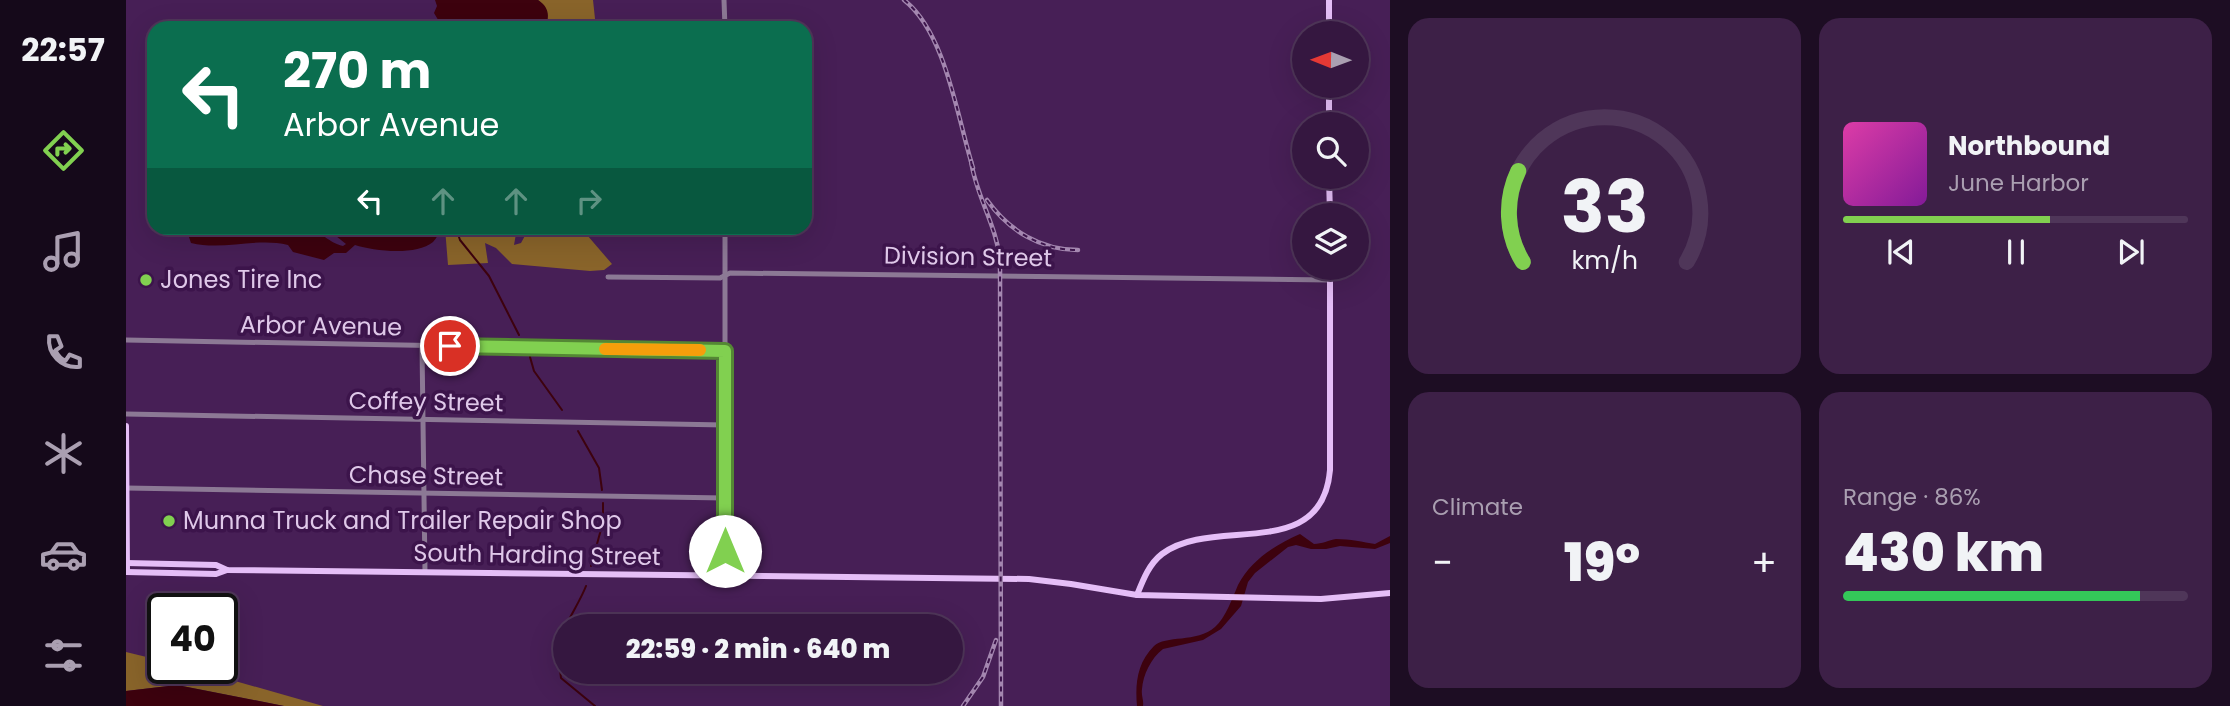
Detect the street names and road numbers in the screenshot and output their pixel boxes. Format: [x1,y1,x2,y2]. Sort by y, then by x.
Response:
street label: Division Street [884,239,1052,274]
street label: Arbor Avenue [240,308,402,343]
street label: Coffey Street [348,384,504,419]
street label: Chase Street [349,458,503,493]
street label: South Harding Street [413,536,661,573]

